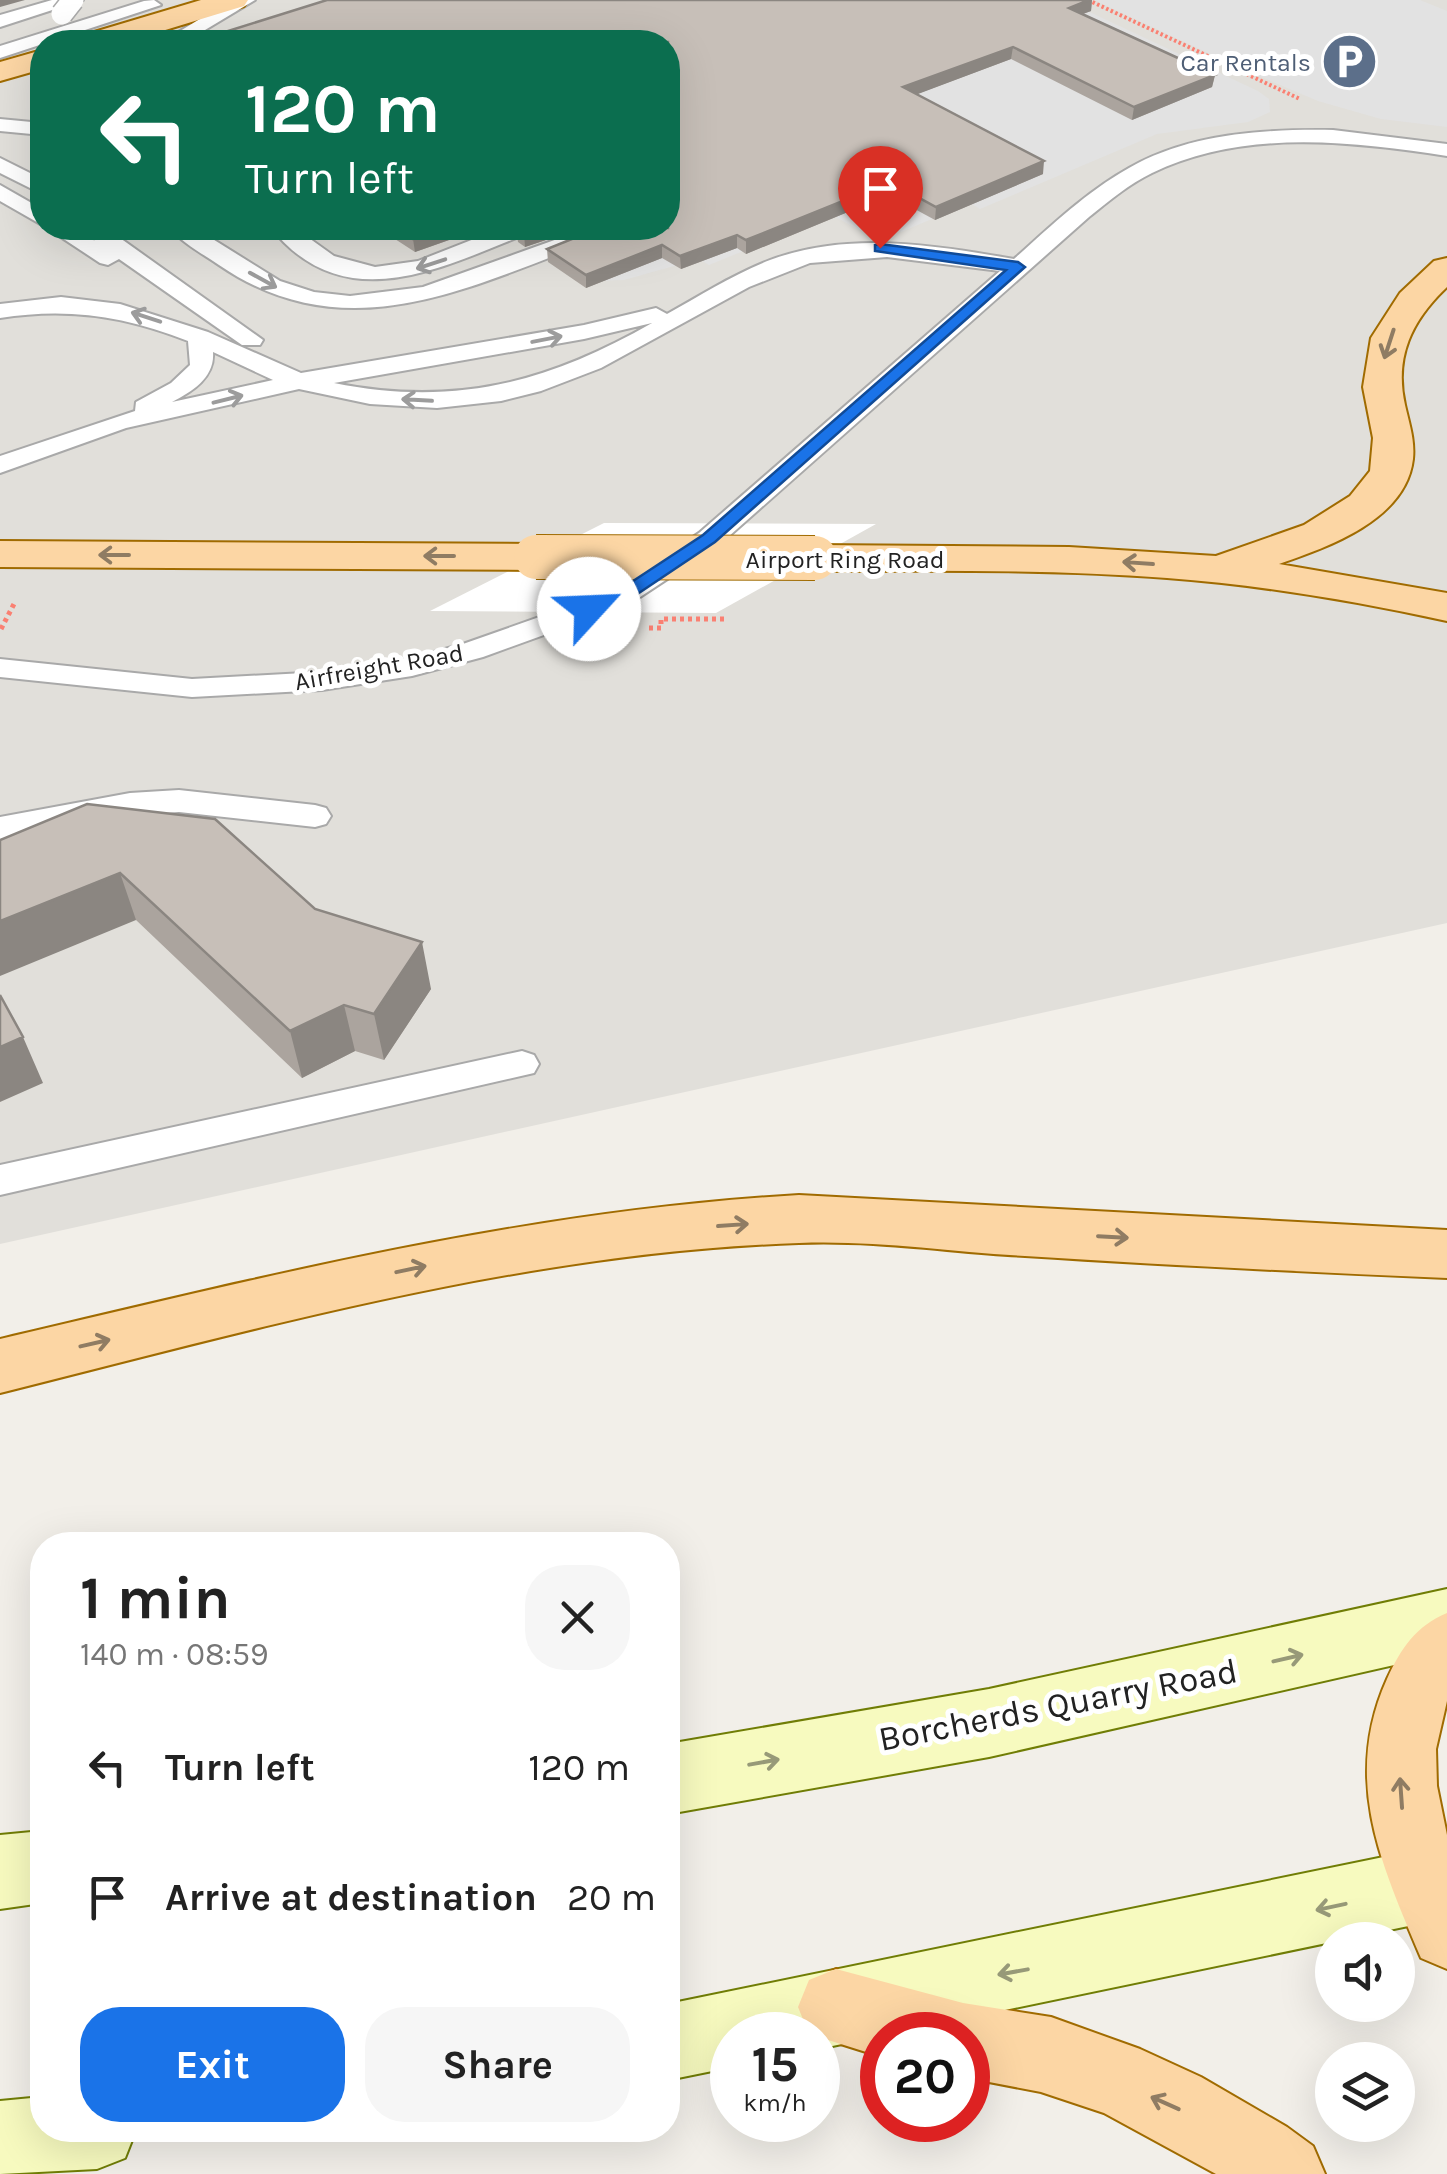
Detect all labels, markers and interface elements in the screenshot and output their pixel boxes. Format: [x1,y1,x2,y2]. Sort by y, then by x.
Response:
parking icon: Car Rentals [1320,32,1380,92]
place label: Car Rentals [1180,48,1311,77]
text: 120 m [245,68,441,150]
icon: left [80,70,210,200]
pin [838,146,923,249]
text: Turn left [245,152,414,204]
icon: arrive [853,161,908,216]
one-way arrow [416,256,447,274]
one-way arrow [248,271,277,290]
one-way arrow [130,306,162,324]
one-way arrow [1379,328,1397,359]
one-way arrow [530,329,562,348]
one-way arrow [211,389,243,407]
one-way arrow [402,390,434,409]
street label: Airport Ring Road [746,545,944,574]
one-way arrow [98,546,130,564]
one-way arrow [423,547,455,566]
one-way arrow [1123,553,1155,572]
position arrow [537,557,641,661]
street label: Airfreight Road [292,638,466,696]
one-way arrow [716,1215,748,1234]
one-way arrow [1096,1227,1128,1246]
one-way arrow [394,1259,426,1278]
one-way arrow [78,1333,110,1351]
text: 1 min [80,1563,231,1633]
button: close [525,1565,630,1670]
text: 140 m · 08:59 [80,1636,269,1673]
one-way arrow [1271,1648,1303,1666]
street label: Borcherds Quarry Road [875,1650,1241,1760]
icon: left [80,1740,135,1795]
text: Turn left [165,1745,315,1790]
text: 120 m [528,1745,630,1790]
one-way arrow [747,1752,779,1771]
one-way arrow [1391,1777,1410,1809]
icon: arrive [80,1870,135,1925]
text: Arrive at destination [165,1875,537,1920]
text: 20 m [567,1875,656,1920]
one-way arrow [1316,1899,1348,1918]
map controls [1315,1922,1415,2142]
button: sound [1315,1922,1415,2022]
one-way arrow [997,1963,1029,1982]
button: Exit [80,2007,345,2122]
button: Share [365,2007,630,2122]
speed limit sign: 20 [860,2012,990,2142]
text: 15 [752,2035,798,2094]
button: layers [1315,2042,1415,2142]
text: km/h [743,2088,807,2117]
one-way arrow [1151,2093,1181,2111]

